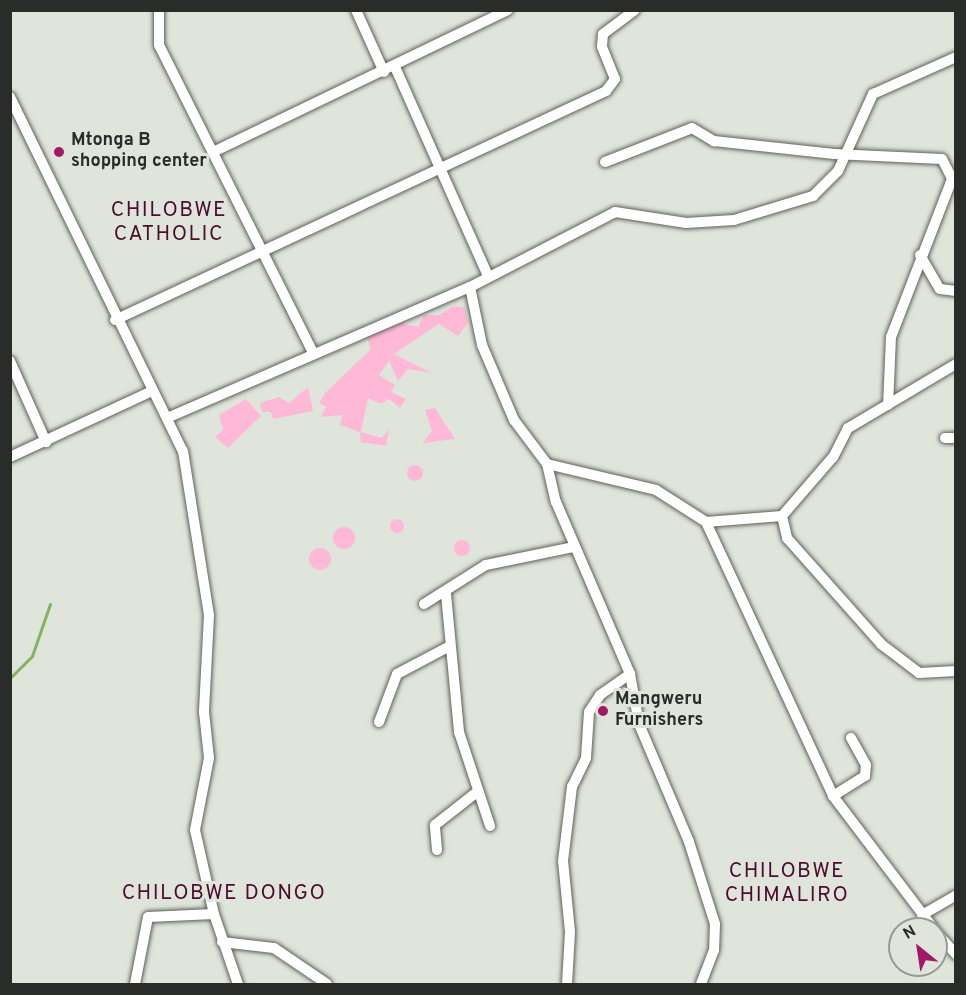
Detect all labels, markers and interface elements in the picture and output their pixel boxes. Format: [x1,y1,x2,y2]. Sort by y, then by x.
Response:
place label: Mtonga B shopping center [71,131,207,174]
marker: Mtonga B shopping center [52,145,66,159]
district label: CHILOBWE CATHOLIC [111,198,227,248]
place label: Mangweru Furnishers [615,690,703,732]
marker: Mangweru Furnishers [596,704,610,718]
district label: CHILOBWE CHIMALIRO [725,859,849,909]
district label: CHILOBWE DONGO [122,881,326,907]
north arrow [888,917,948,977]
text: N [900,922,920,945]

